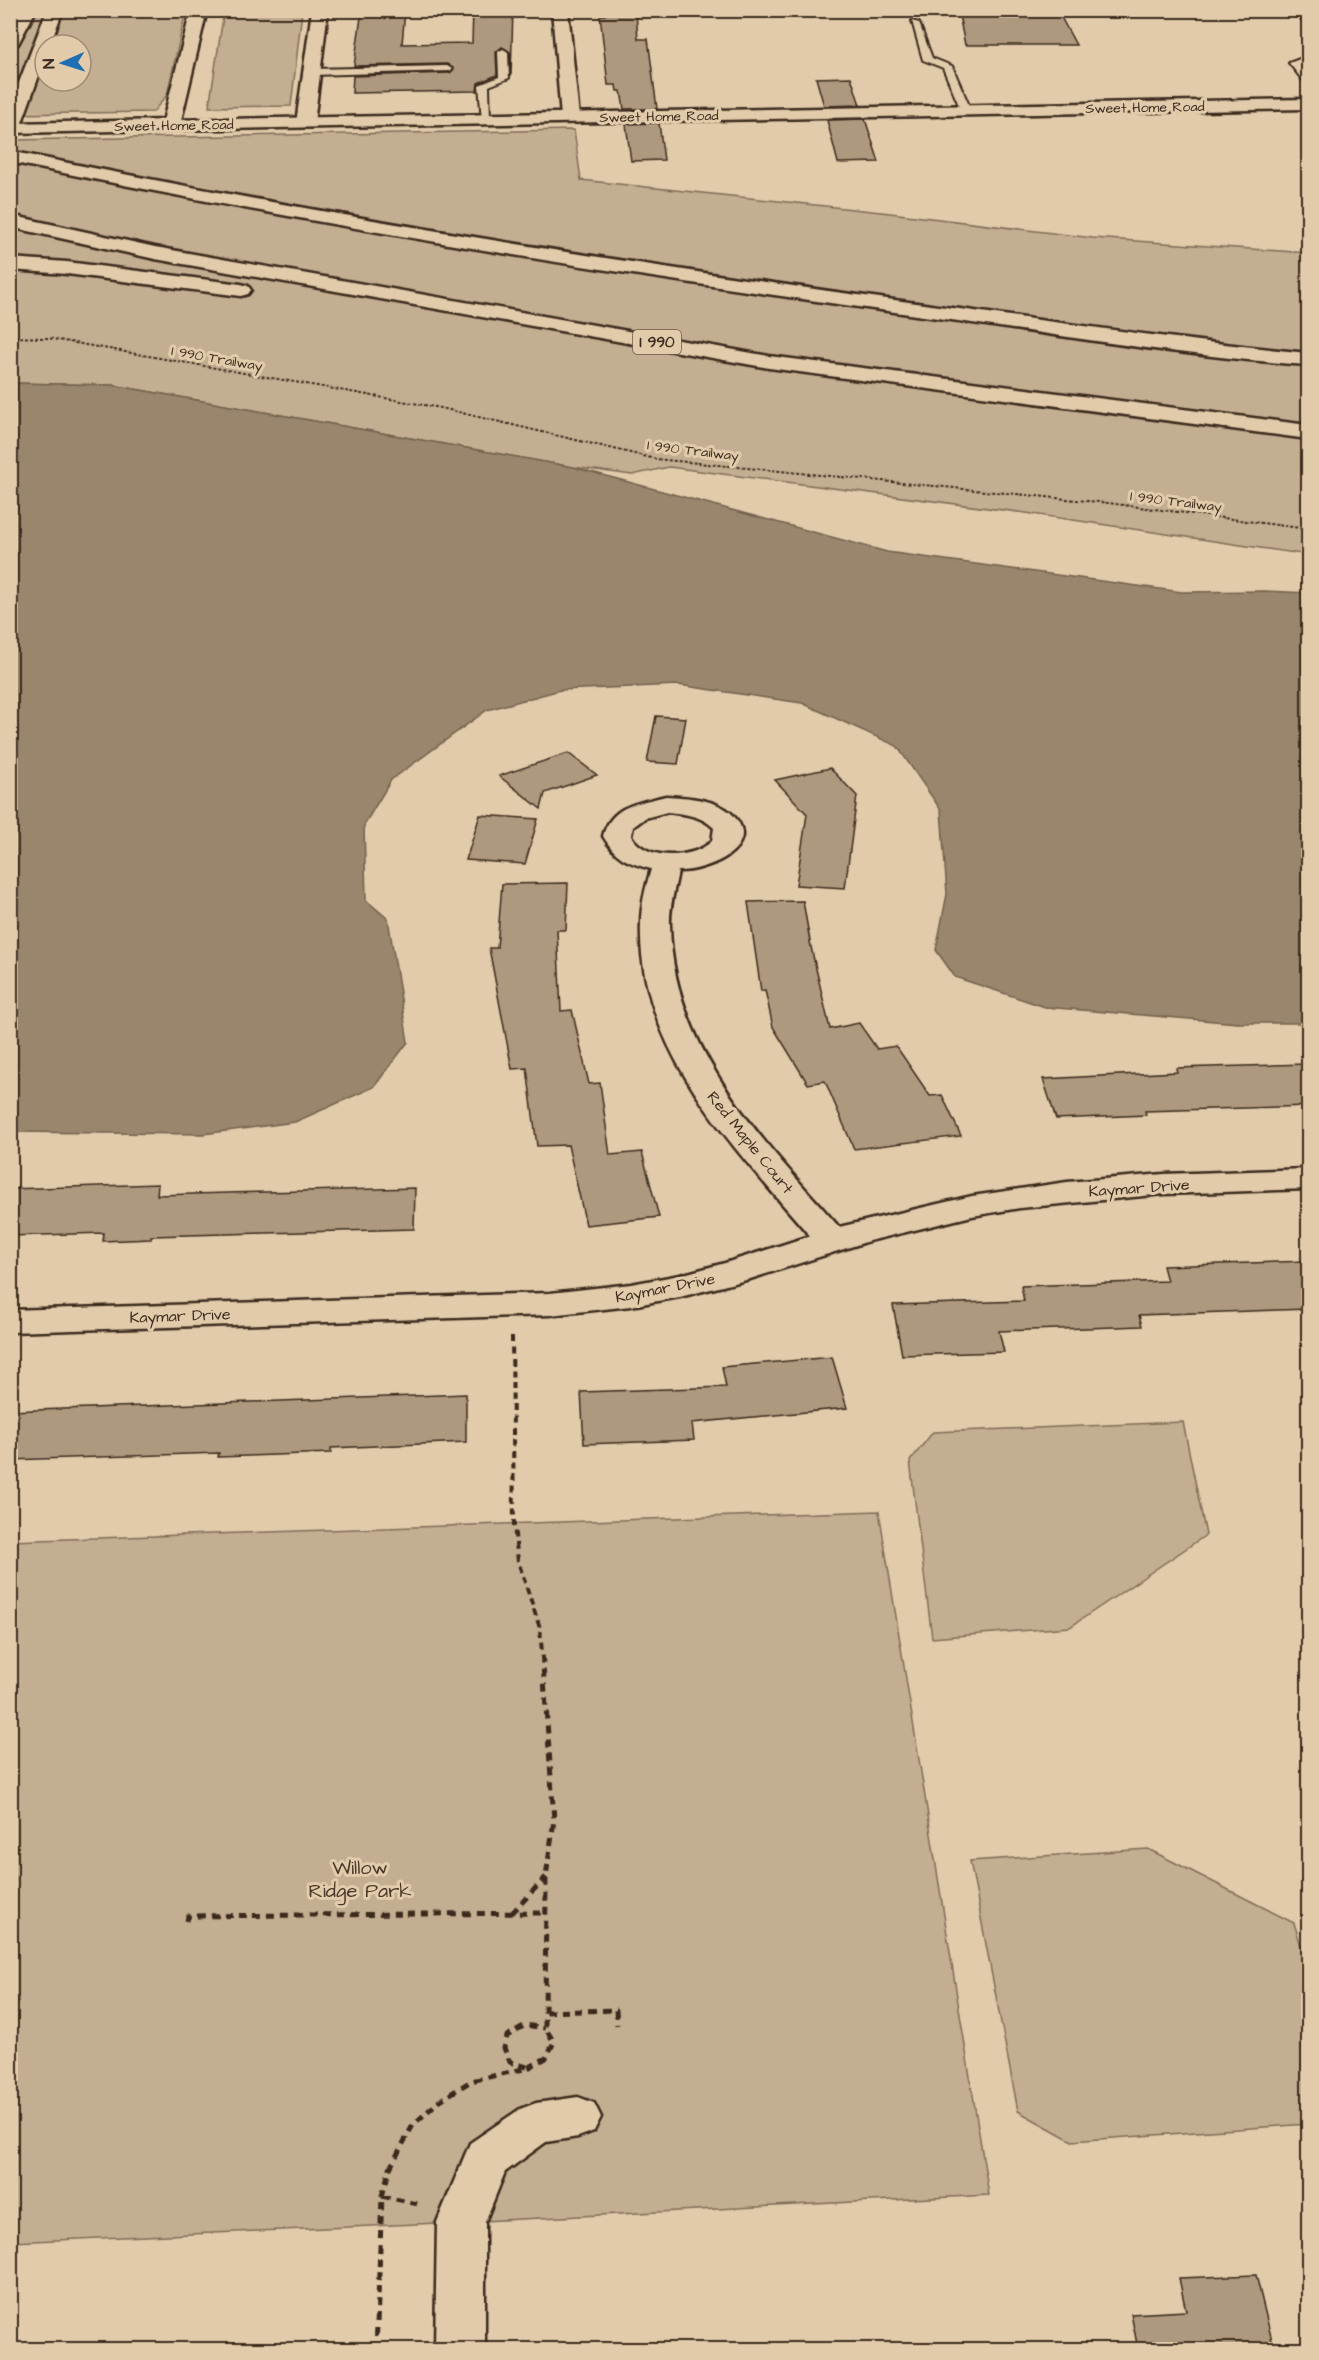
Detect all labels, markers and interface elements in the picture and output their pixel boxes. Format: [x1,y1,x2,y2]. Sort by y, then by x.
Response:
north arrow [33,33,93,93]
text: N [38,58,60,69]
street label: Sweet Home Road [1085,97,1205,119]
street label: Sweet Home Road [599,106,719,128]
street label: Sweet Home Road [114,115,234,137]
road number: I 990 [633,330,681,354]
street label: I 990 Trailway [170,341,264,377]
street label: I 990 Trailway [646,435,740,467]
street label: I 990 Trailway [1129,486,1223,518]
street label: Red Maple Court [702,1087,799,1199]
street label: Kaymar Drive [1088,1173,1191,1203]
street label: Kaymar Drive [614,1267,717,1309]
street label: Kaymar Drive [129,1303,231,1330]
park label: Willow Ridge Park [309,1854,411,1906]

